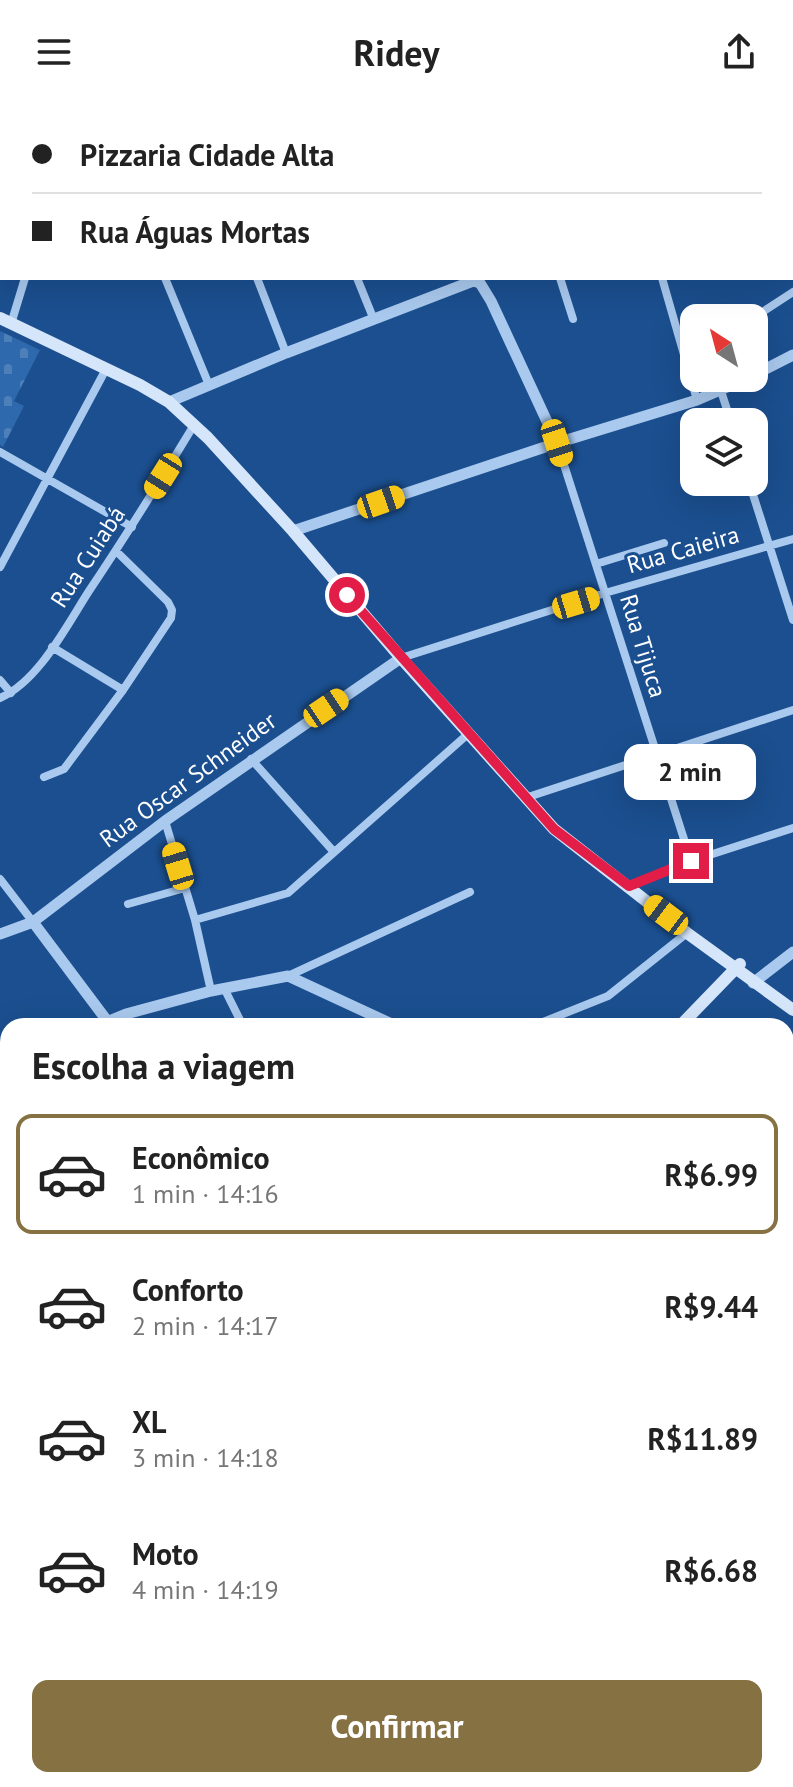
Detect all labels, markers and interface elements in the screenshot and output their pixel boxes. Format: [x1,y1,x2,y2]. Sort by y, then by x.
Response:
text: Ridey [354,29,439,76]
icon: menu [32,30,76,74]
icon: share [717,30,761,74]
text: Pizzaria Cidade Alta [80,135,334,174]
text: Rua Águas Mortas [80,212,310,251]
north arrow [680,304,768,392]
map controls [680,304,768,496]
button: layers [680,408,768,496]
car [538,416,576,470]
car [140,449,186,503]
car [354,483,408,521]
street label: Rua Cuiabá [43,500,132,613]
street label: Rua Caieira [623,519,743,580]
route start [329,577,365,613]
car [550,585,602,621]
street label: Rua Tijuca [613,590,674,701]
car [299,685,353,731]
street label: Rua Oscar Schneider [93,705,282,854]
callout: 2 min [625,745,757,801]
text: 2 min [658,755,722,788]
car [160,840,196,892]
route end [673,843,709,879]
car [640,891,692,939]
text: Escolha a viagem [32,1042,295,1089]
icon: car [36,1138,108,1210]
text: Econômico [132,1138,270,1177]
text: R$6.99 [665,1155,758,1194]
text: 1 min · 14:16 [132,1177,279,1210]
icon: car [36,1270,108,1342]
text: Conforto [132,1270,244,1309]
text: R$9.44 [665,1287,758,1326]
text: 2 min · 14:17 [132,1309,279,1342]
icon: car [36,1402,108,1474]
text: XL [132,1402,166,1441]
text: R$11.89 [648,1419,758,1458]
text: 3 min · 14:18 [132,1441,279,1474]
icon: car [36,1534,108,1606]
text: Moto [132,1534,199,1573]
text: R$6.68 [665,1551,758,1590]
text: 4 min · 14:19 [132,1573,279,1606]
button: Confirmar [32,1680,762,1772]

